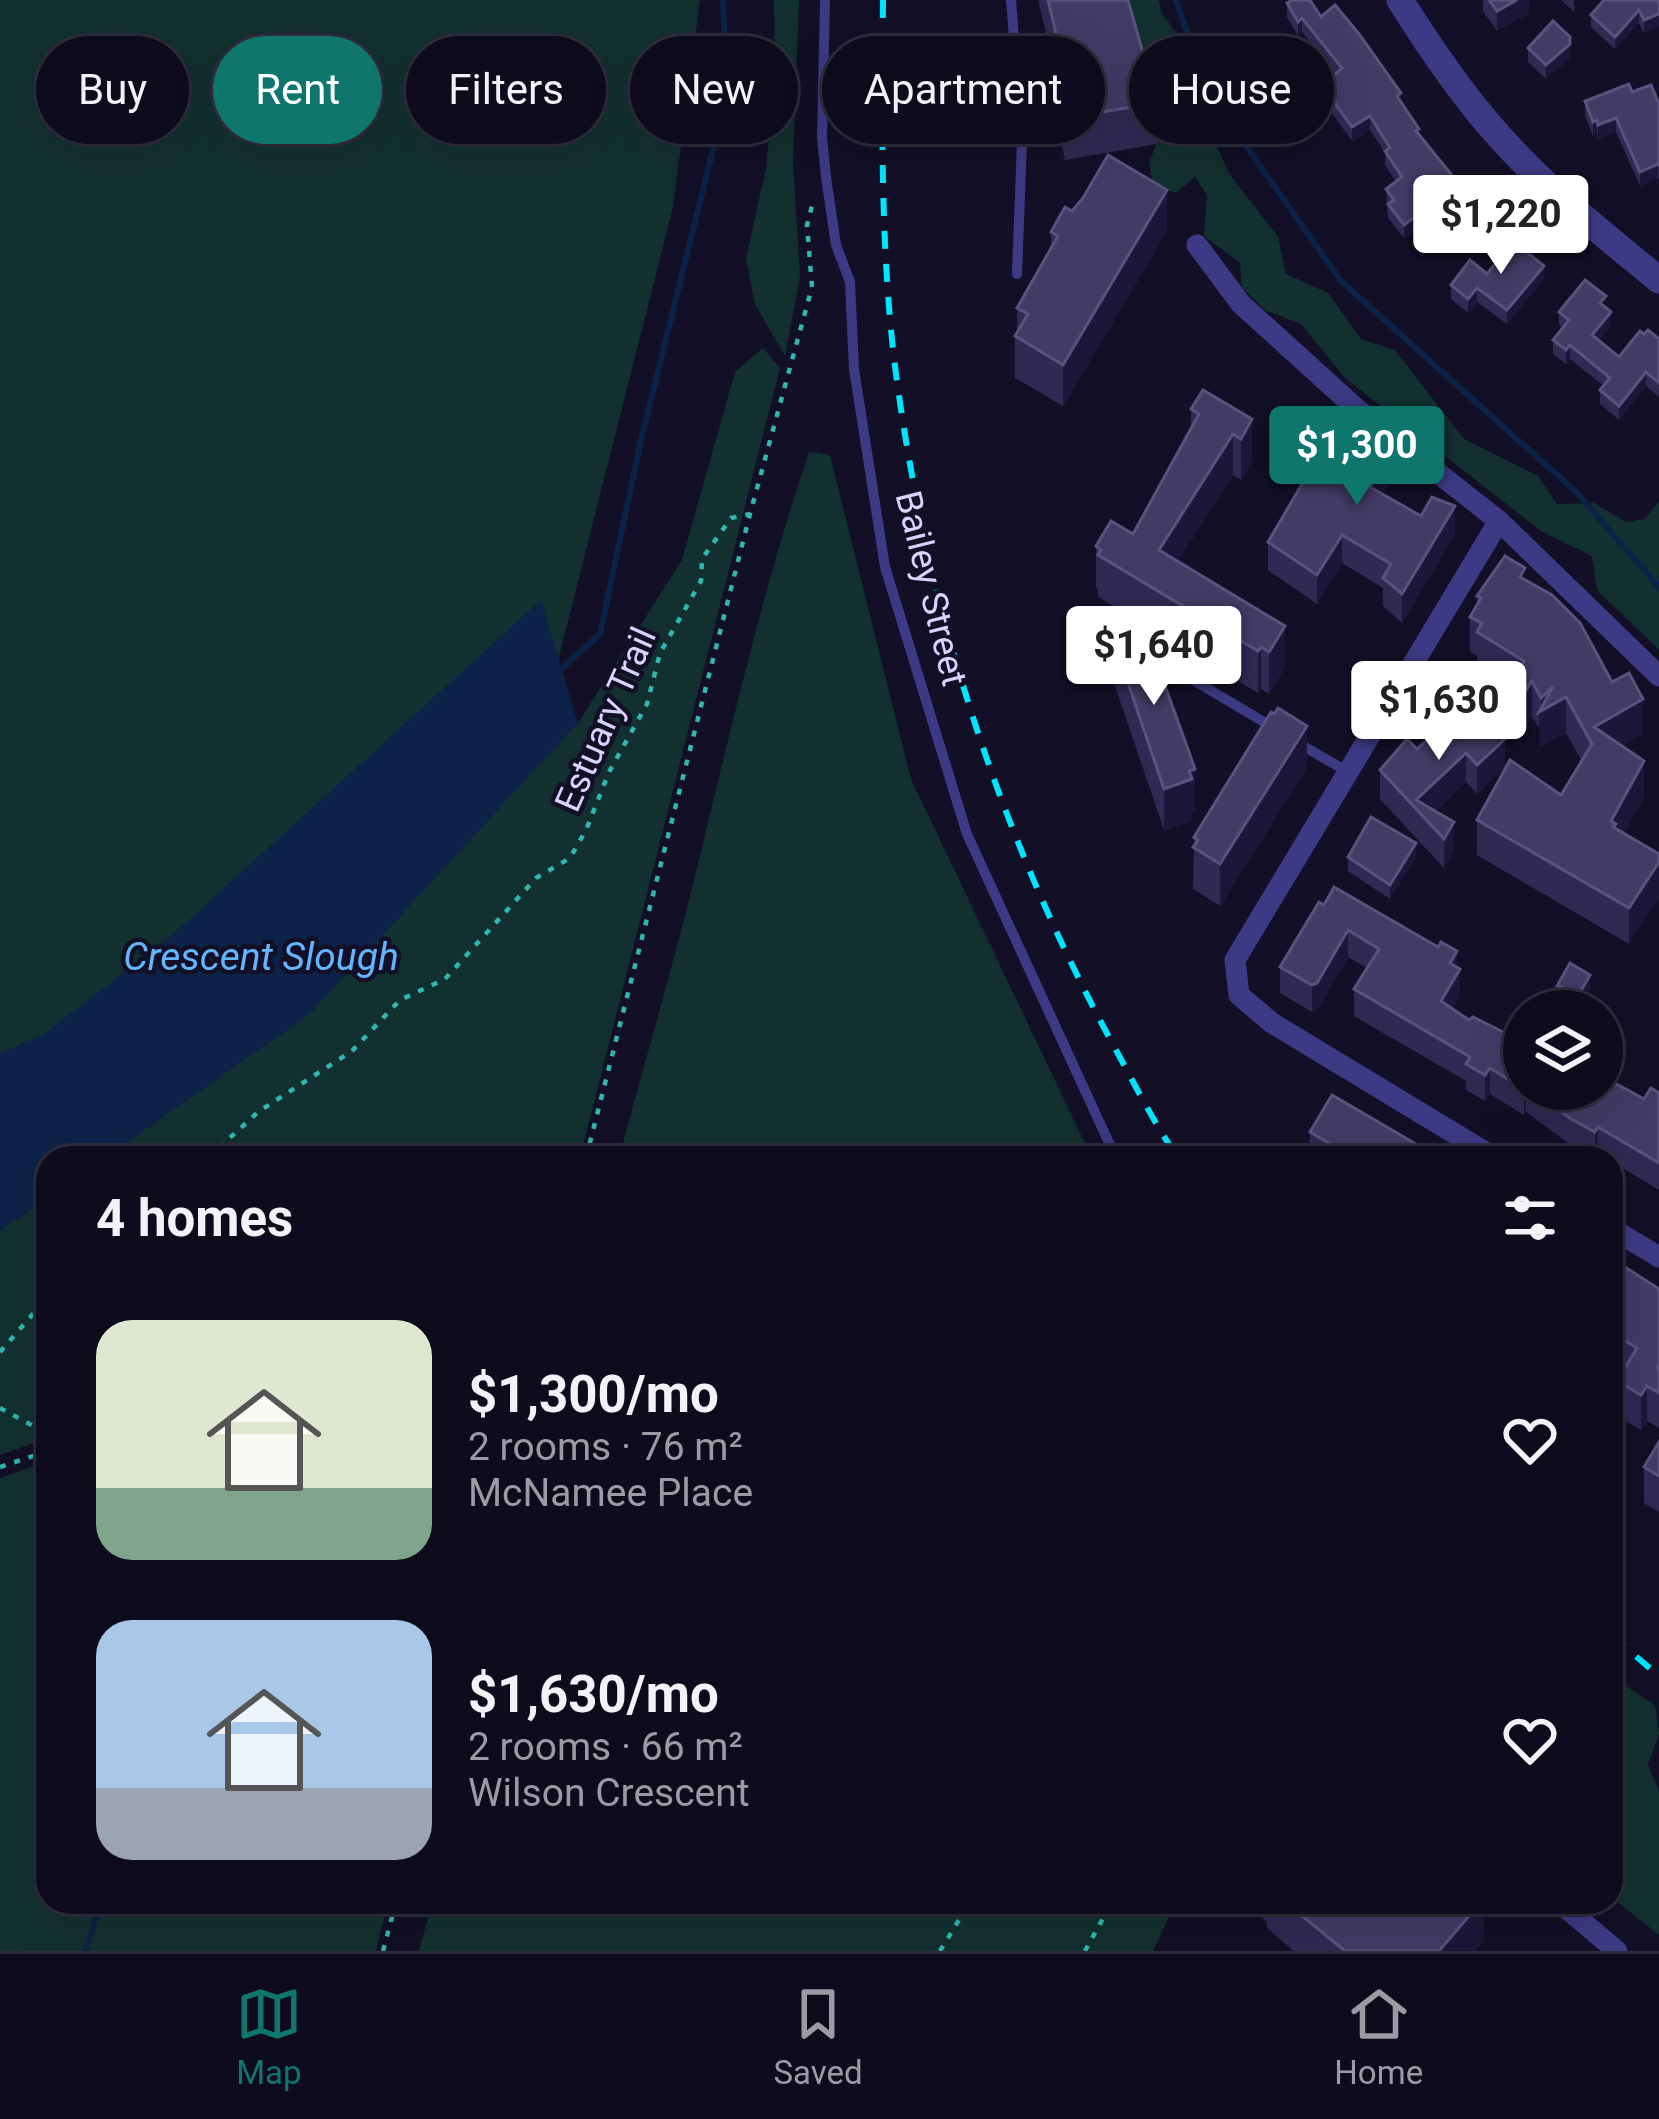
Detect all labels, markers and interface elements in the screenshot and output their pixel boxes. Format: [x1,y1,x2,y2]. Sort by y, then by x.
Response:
chip: Buy [36,36,189,144]
chip: Rent [213,36,382,144]
chip: Filters [406,36,606,144]
chip: New [630,36,798,144]
chip: Apartment [822,36,1105,144]
chip: House [1129,36,1334,144]
pin: $1,220 [1403,175,1599,277]
text: $1,220 [1440,191,1562,237]
pin: $1,300 [1259,406,1455,508]
text: $1,300 [1296,422,1418,468]
street label: Bailey Street [887,486,976,690]
pin: $1,640 [1056,606,1252,708]
street label: Estuary Trail [547,621,665,818]
text: $1,640 [1093,622,1215,668]
pin: $1,630 [1341,661,1537,763]
text: $1,630 [1378,677,1500,723]
water label: Crescent Slough [123,934,399,980]
map controls [1503,990,1623,1110]
button: layers [1503,990,1623,1110]
icon: filters [1497,1185,1563,1251]
text: 4 homes [96,1189,293,1248]
text: $1,300/mo [468,1365,719,1424]
icon: home [192,1368,336,1512]
icon: heart [1497,1407,1563,1473]
text: 2 rooms · 76 m² [468,1424,743,1470]
text: McNamee Place [468,1470,753,1516]
text: $1,630/mo [468,1665,719,1724]
icon: home [192,1668,336,1812]
icon: heart [1497,1707,1563,1773]
text: 2 rooms · 66 m² [468,1724,743,1770]
text: Wilson Crescent [468,1770,750,1816]
tab: Map [236,1981,302,2092]
tab: Saved [773,1981,863,2092]
tab: Home [1334,1981,1423,2092]

